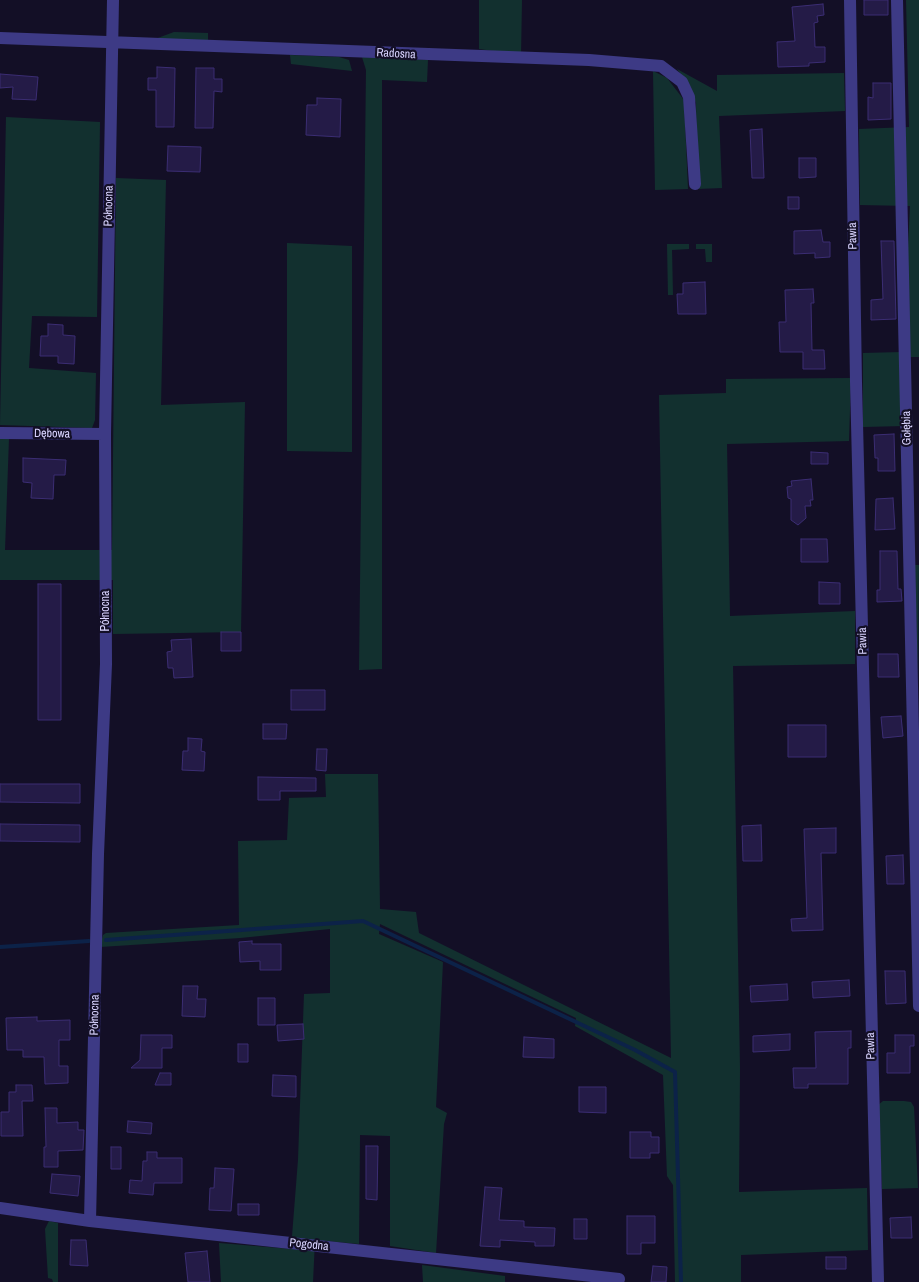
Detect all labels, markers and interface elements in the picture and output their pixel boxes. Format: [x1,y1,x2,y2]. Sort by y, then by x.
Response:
street label: Radosna [376,46,416,62]
street label: Północna [101,185,117,227]
street label: Pawia [846,222,860,250]
street label: Gołębia [900,411,914,445]
street label: Dębowa [34,426,70,442]
street label: Północna [99,590,113,632]
street label: Pawia [856,627,870,655]
street label: Północna [87,994,103,1036]
street label: Pawia [864,1032,878,1060]
street label: Pogodna [289,1236,329,1254]

